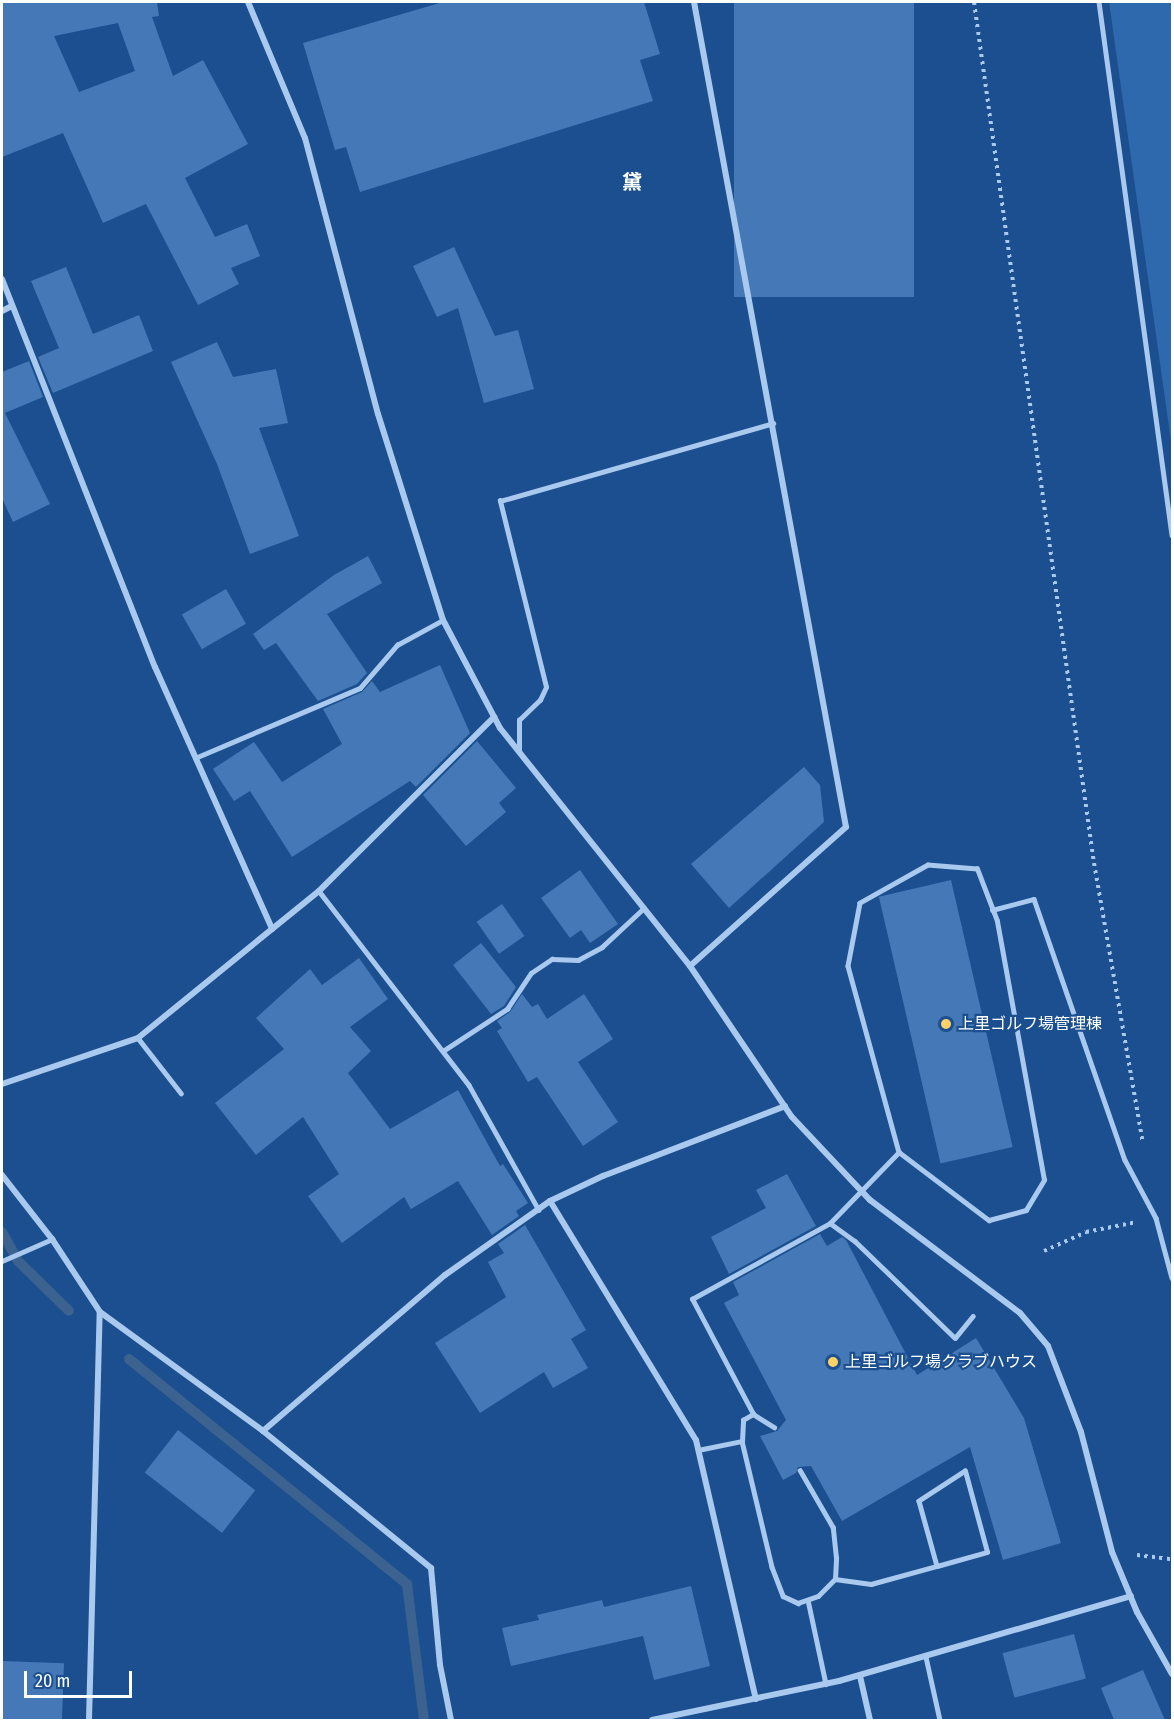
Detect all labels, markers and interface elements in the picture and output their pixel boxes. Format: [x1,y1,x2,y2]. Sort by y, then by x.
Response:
district label: 黛 [622,170,642,194]
place label: 上里ゴルフ場管理棟 [958,1014,1102,1034]
marker: 上里ゴルフ場管理棟 [939,1017,953,1031]
place label: 上里ゴルフ場クラブハウス [845,1352,1037,1372]
marker: 上里ゴルフ場クラブハウス [826,1355,840,1369]
scale bar [27,1659,135,1697]
text: 20 m [35,1670,70,1692]

